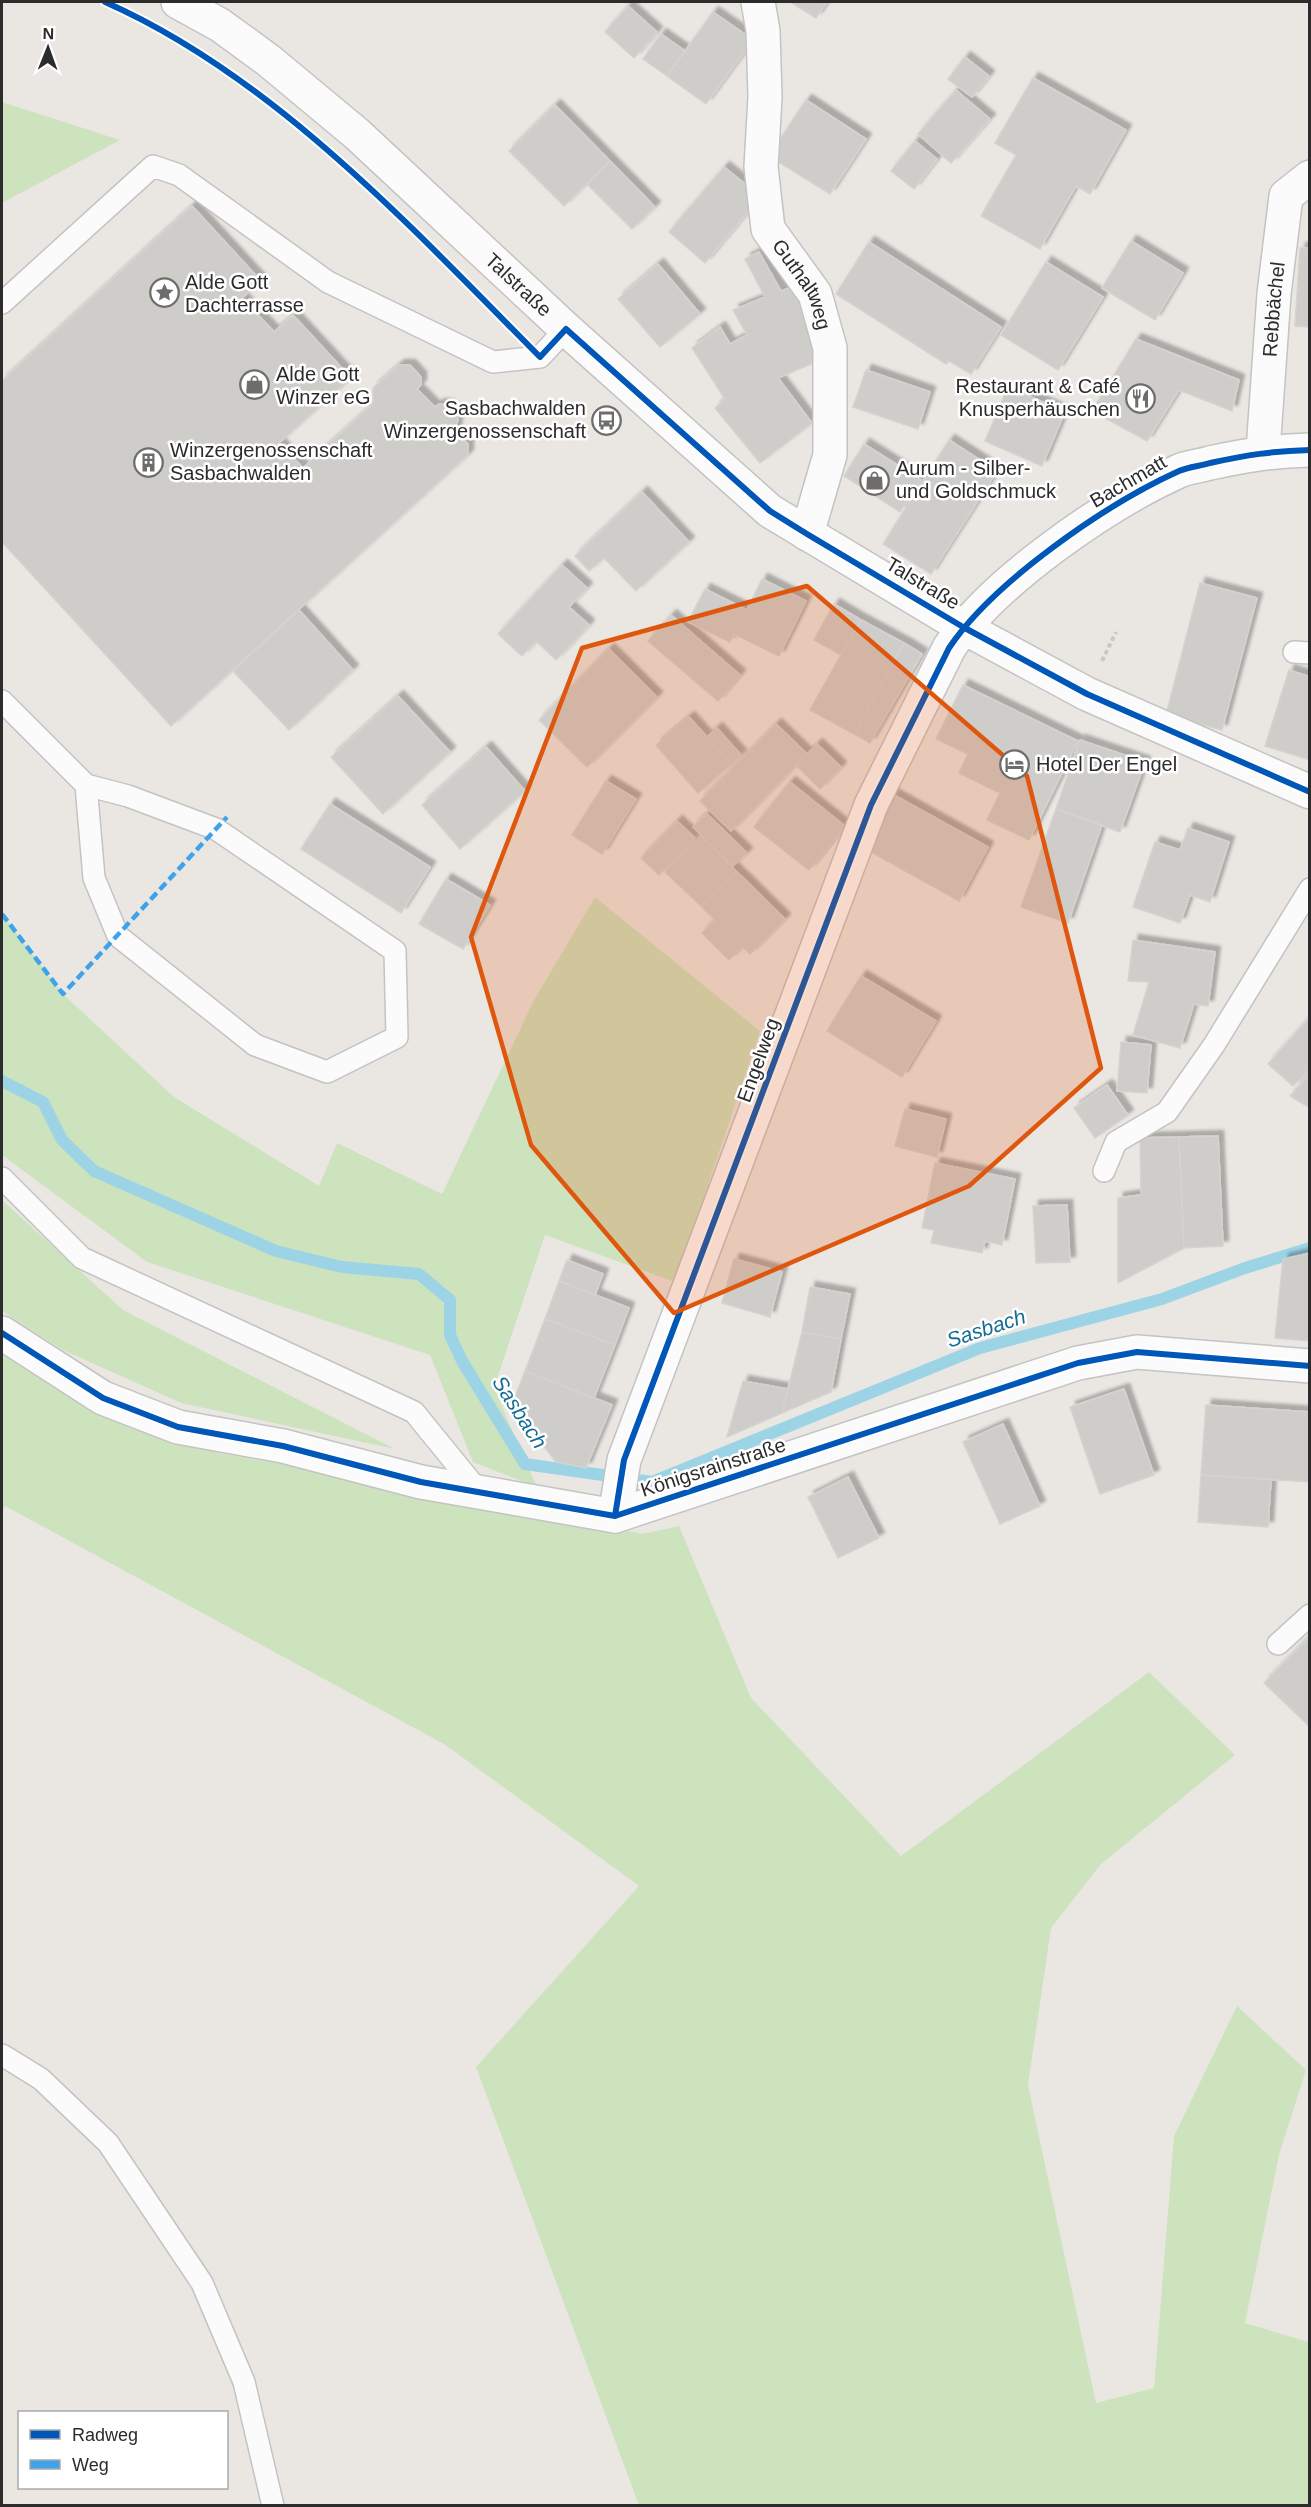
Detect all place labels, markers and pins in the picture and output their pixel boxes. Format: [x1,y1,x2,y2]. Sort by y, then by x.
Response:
place label: Alde Gott Dachterrasse [185,271,304,316]
place icon: Alde Gott Dachterrasse [148,277,180,309]
place label: Alde Gott Winzer eG [276,363,370,408]
shop icon: Alde Gott Winzer eG [239,369,271,401]
place label: Restaurant & Café Knusperhäuschen [955,375,1120,420]
restaurant icon: Restaurant & Café Knusperhäuschen [1125,382,1157,414]
place label: Sasbachwalden Winzergenossenschaft [384,397,586,442]
bus stop icon: Sasbachwalden Winzergenossenschaft [591,404,623,436]
place label: Winzergenossenschaft Sasbachwalden [170,439,373,484]
building icon: Winzergenossenschaft Sasbachwalden [133,446,165,478]
place label: Aurum - Silber- und Goldschmuck [896,457,1057,502]
shop icon: Aurum - Silber- und Goldschmuck [859,464,891,496]
hotel icon: Hotel Der Engel [999,748,1031,780]
place label: Hotel Der Engel [1036,753,1177,775]

